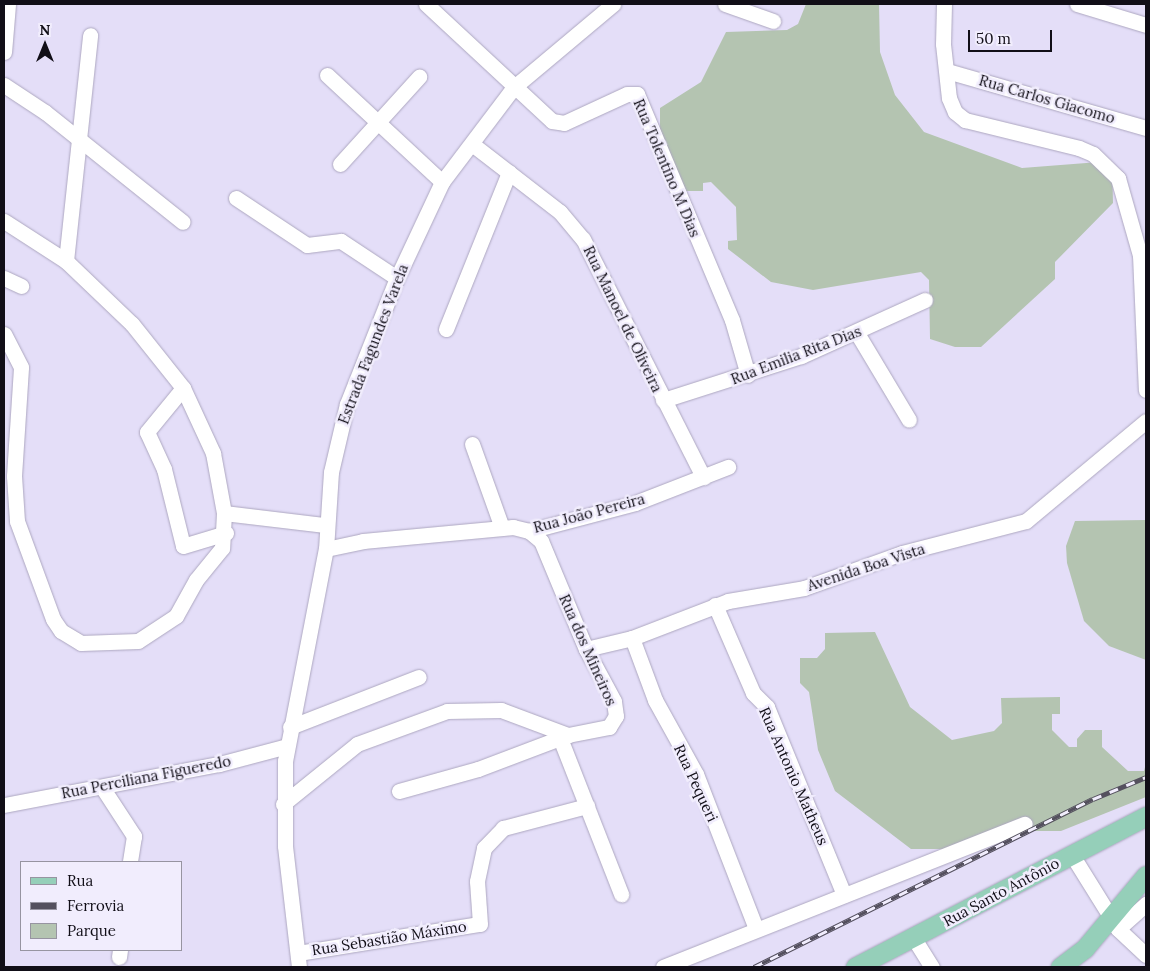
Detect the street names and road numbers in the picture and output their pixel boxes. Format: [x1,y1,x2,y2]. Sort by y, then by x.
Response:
street label: Rua Carlos Giacomo [977,71,1117,127]
street label: Rua Tolentino M Dias [630,96,704,240]
street label: Rua Manoel de Oliveira [580,243,666,395]
street label: Estrada Fagundes Varela [334,261,412,427]
street label: Rua Emilia Rita Dias [728,322,864,388]
street label: Rua João Pereira [531,489,647,537]
street label: Avenida Boa Vista [805,539,927,595]
street label: Rua dos Mineiros [555,591,621,709]
street label: Rua Antonio Matheus [755,704,833,848]
street label: Rua Pequeri [670,741,722,825]
street label: Rua Perciliana Figueredo [60,752,232,802]
street label: Rua Santo Antônio [940,854,1062,930]
street label: Rua Sebastião Máximo [310,917,468,959]

